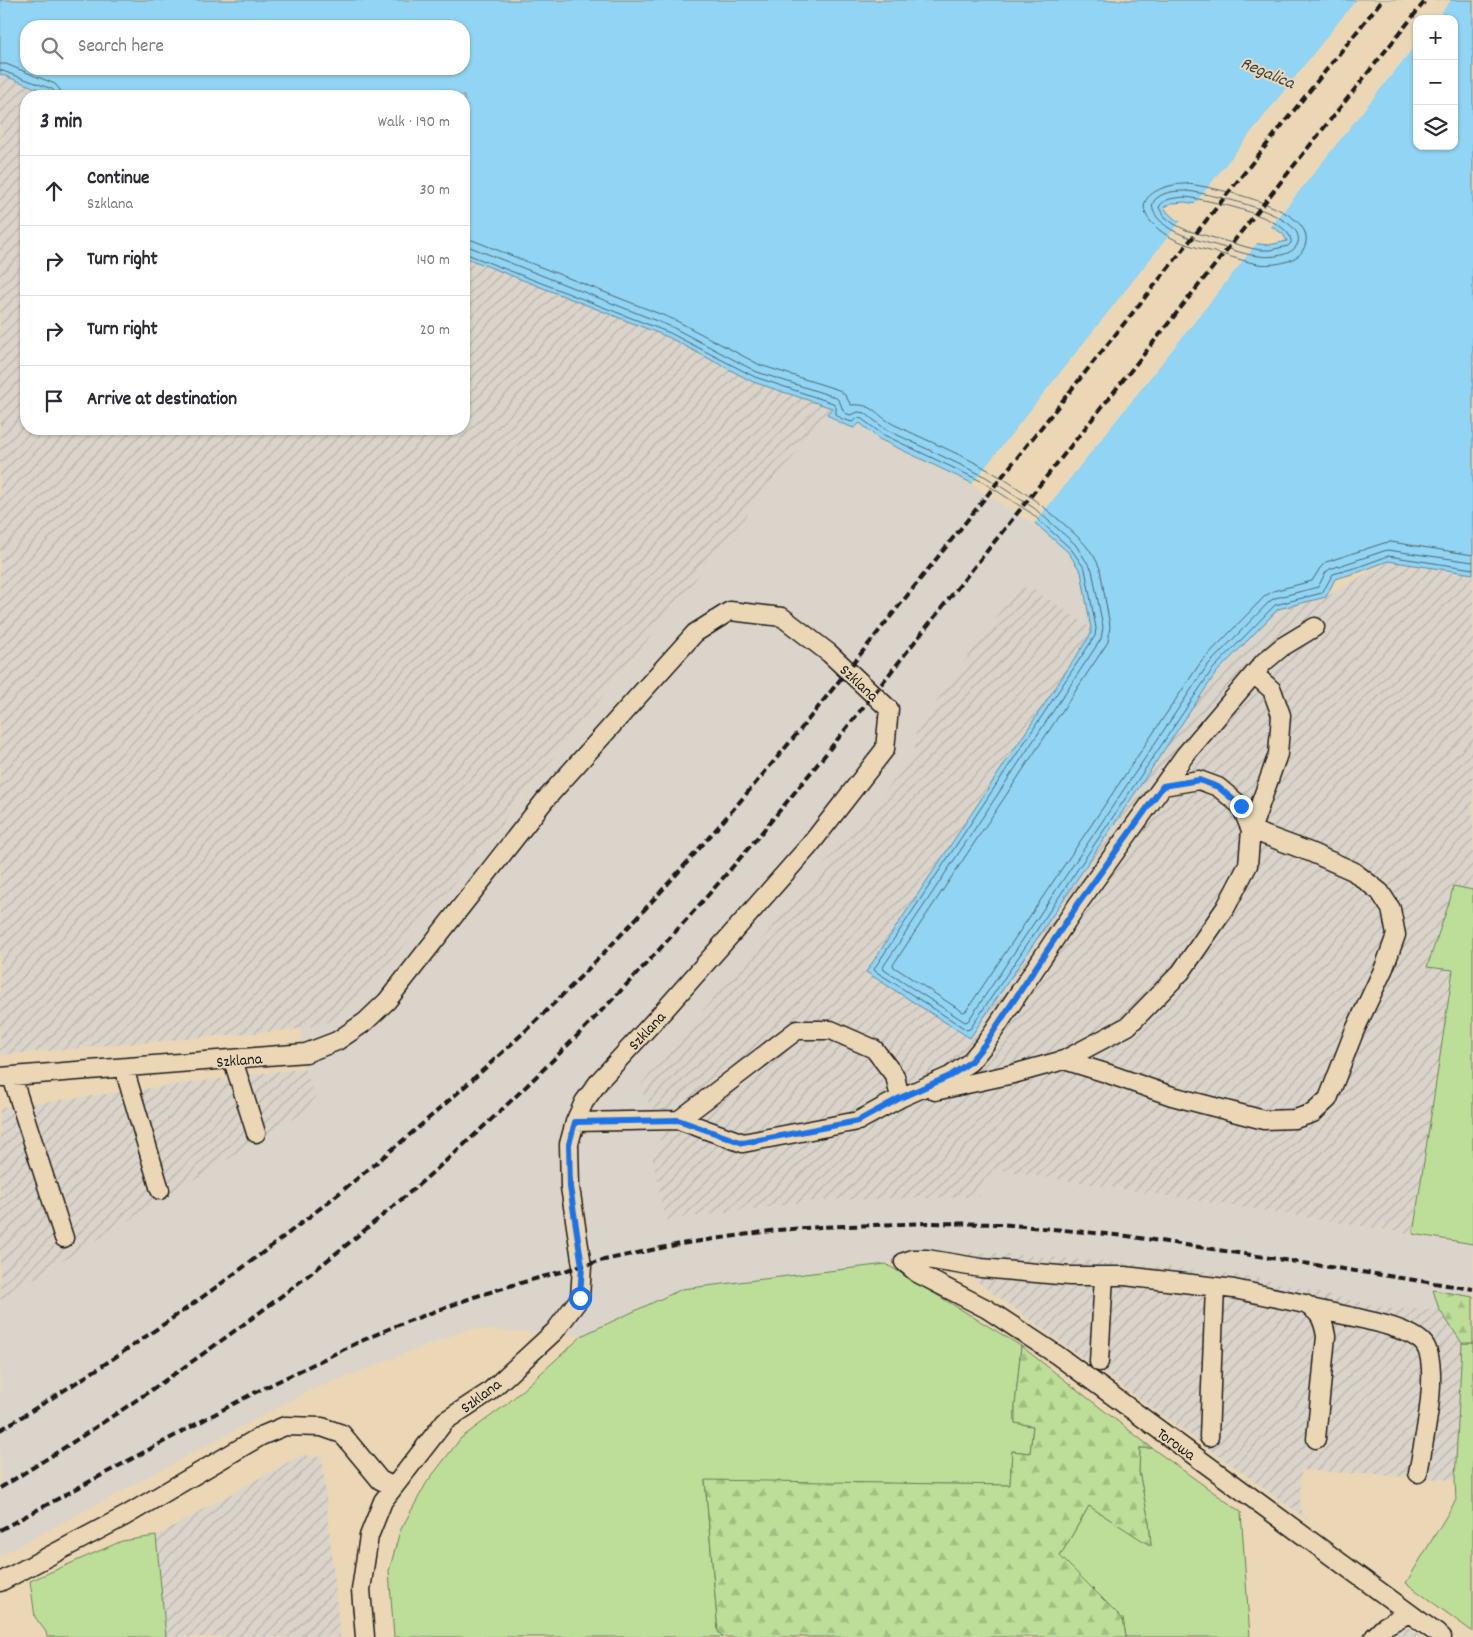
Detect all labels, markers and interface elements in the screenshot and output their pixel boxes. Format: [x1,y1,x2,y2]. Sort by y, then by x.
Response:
map controls [1413,15,1458,150]
button: + [1413,15,1458,60]
search box [20,20,470,75]
icon: search [38,34,66,62]
text: Search here [78,34,164,61]
water label: Regalica [1236,52,1299,97]
button: − [1413,60,1458,105]
button: layers [1413,105,1458,150]
text: 3 min [40,108,82,138]
text: Walk · 190 m [378,111,450,134]
text: Continue [87,166,149,193]
icon: ahead [40,177,68,205]
text: 30 m [420,179,450,202]
text: Szklana [87,193,133,216]
icon: right [40,247,68,275]
text: Turn right [87,247,158,274]
text: 140 m [416,249,450,272]
icon: right [40,317,68,345]
text: Turn right [87,317,158,344]
text: 20 m [420,319,450,342]
icon: arrive [40,387,68,415]
text: Arrive at destination [87,387,237,414]
street label: Szklana [834,660,883,708]
route end [1230,795,1253,818]
street label: Szklana [624,1007,672,1056]
street label: Szklana [215,1048,264,1075]
route start [569,1287,592,1310]
street label: Szklana [456,1374,507,1420]
street label: Torowa [1151,1423,1200,1467]

